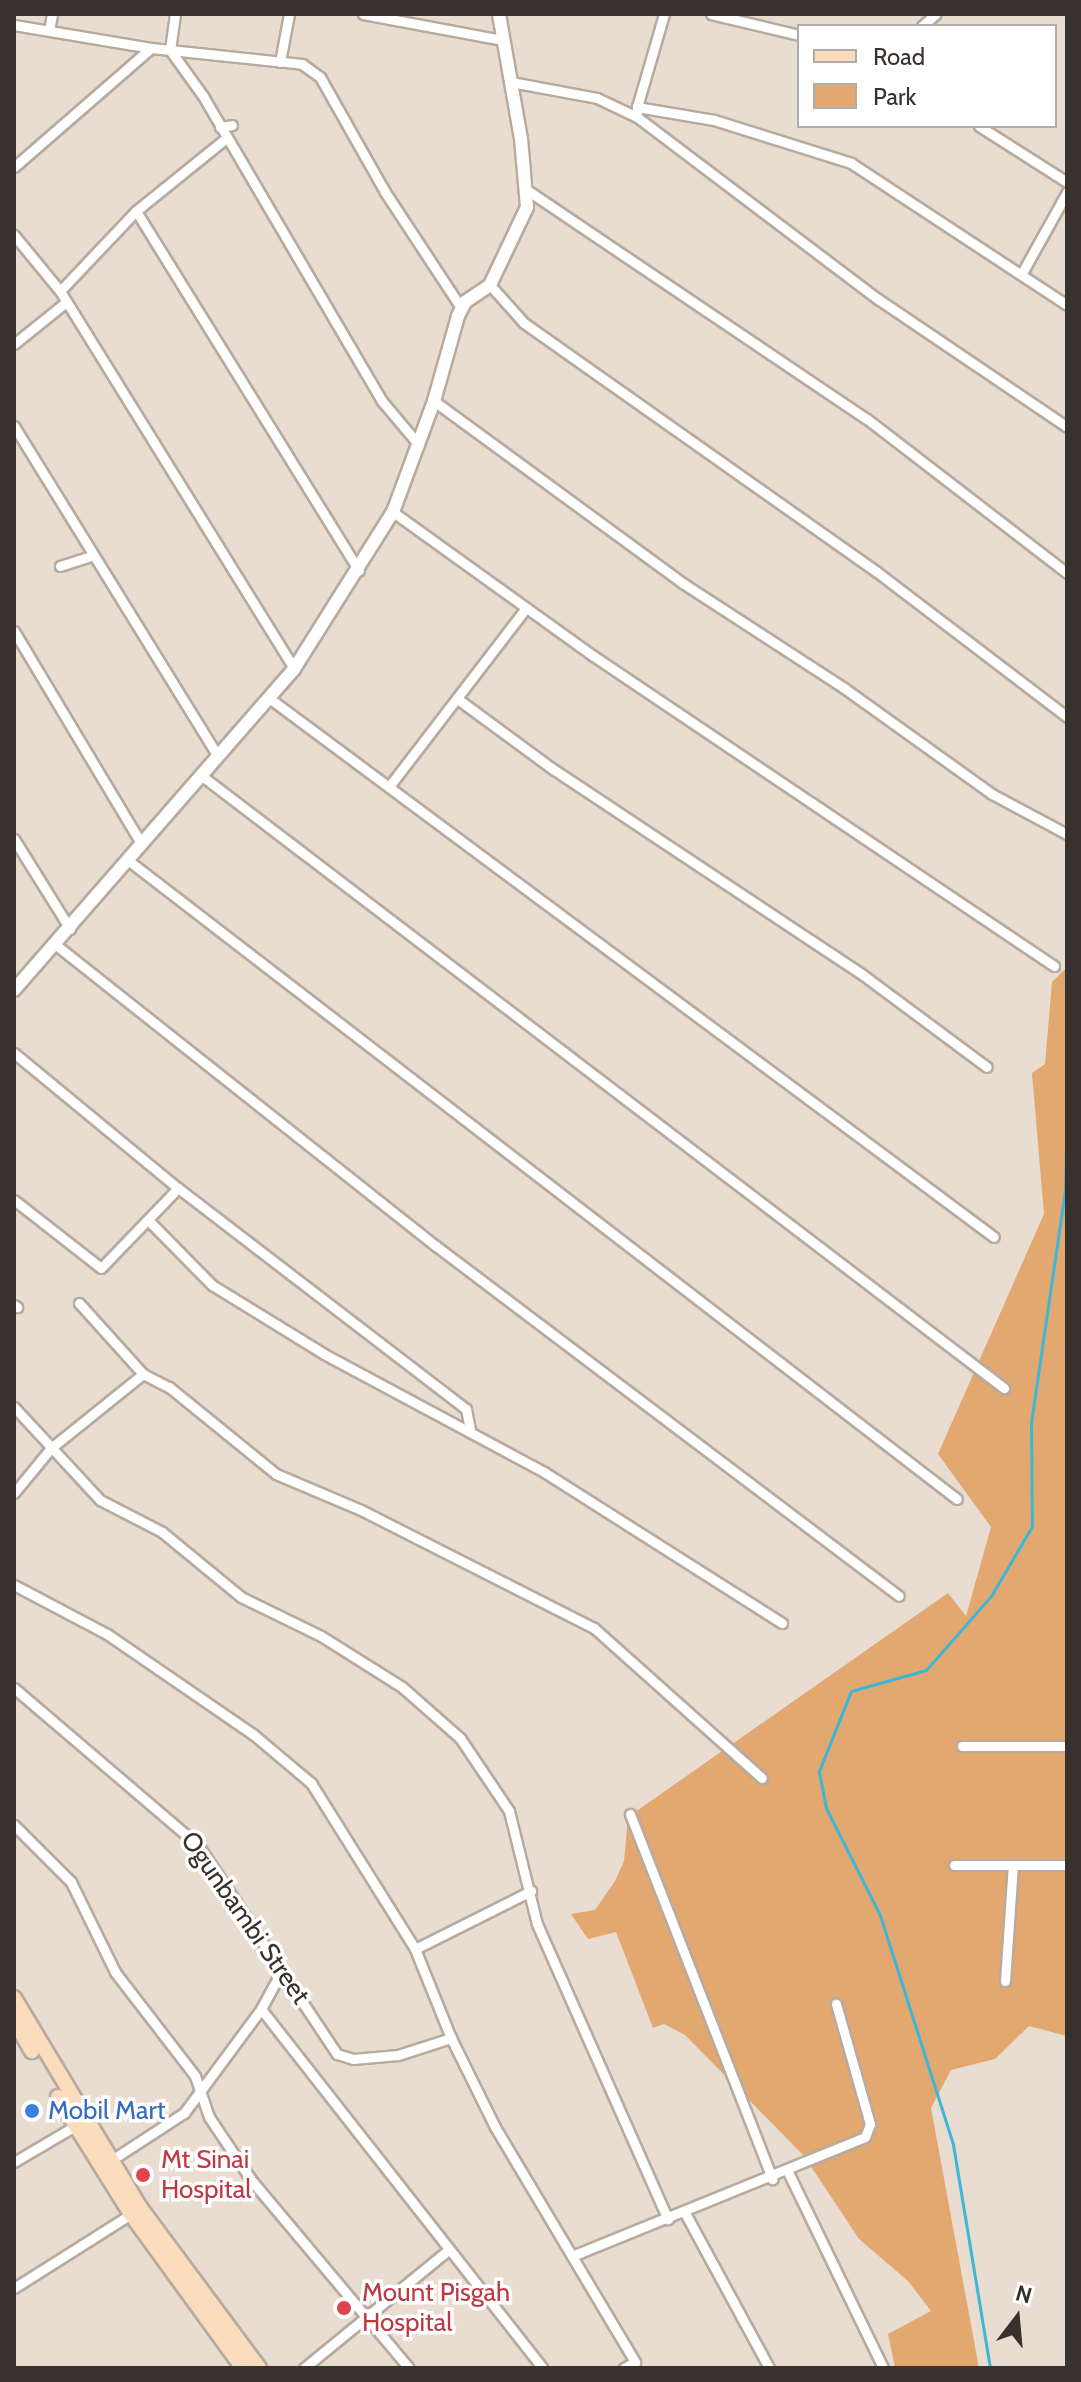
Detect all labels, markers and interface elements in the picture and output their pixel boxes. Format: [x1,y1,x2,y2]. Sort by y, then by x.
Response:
legend [797,24,1057,128]
text: Road [873,42,925,71]
text: Park [873,82,916,111]
street label: Ogunbambi Street [174,1826,316,2010]
place label: Mobil Mart [48,2095,165,2127]
marker: Mobil Mart [23,2102,41,2120]
place label: Mt Sinai Hospital [161,2144,251,2206]
marker: Mt Sinai Hospital [132,2164,154,2186]
place label: Mount Pisgah Hospital [362,2277,510,2338]
north arrow [977,2278,1057,2358]
text: N [1013,2279,1035,2310]
marker: Mount Pisgah Hospital [333,2297,355,2319]

